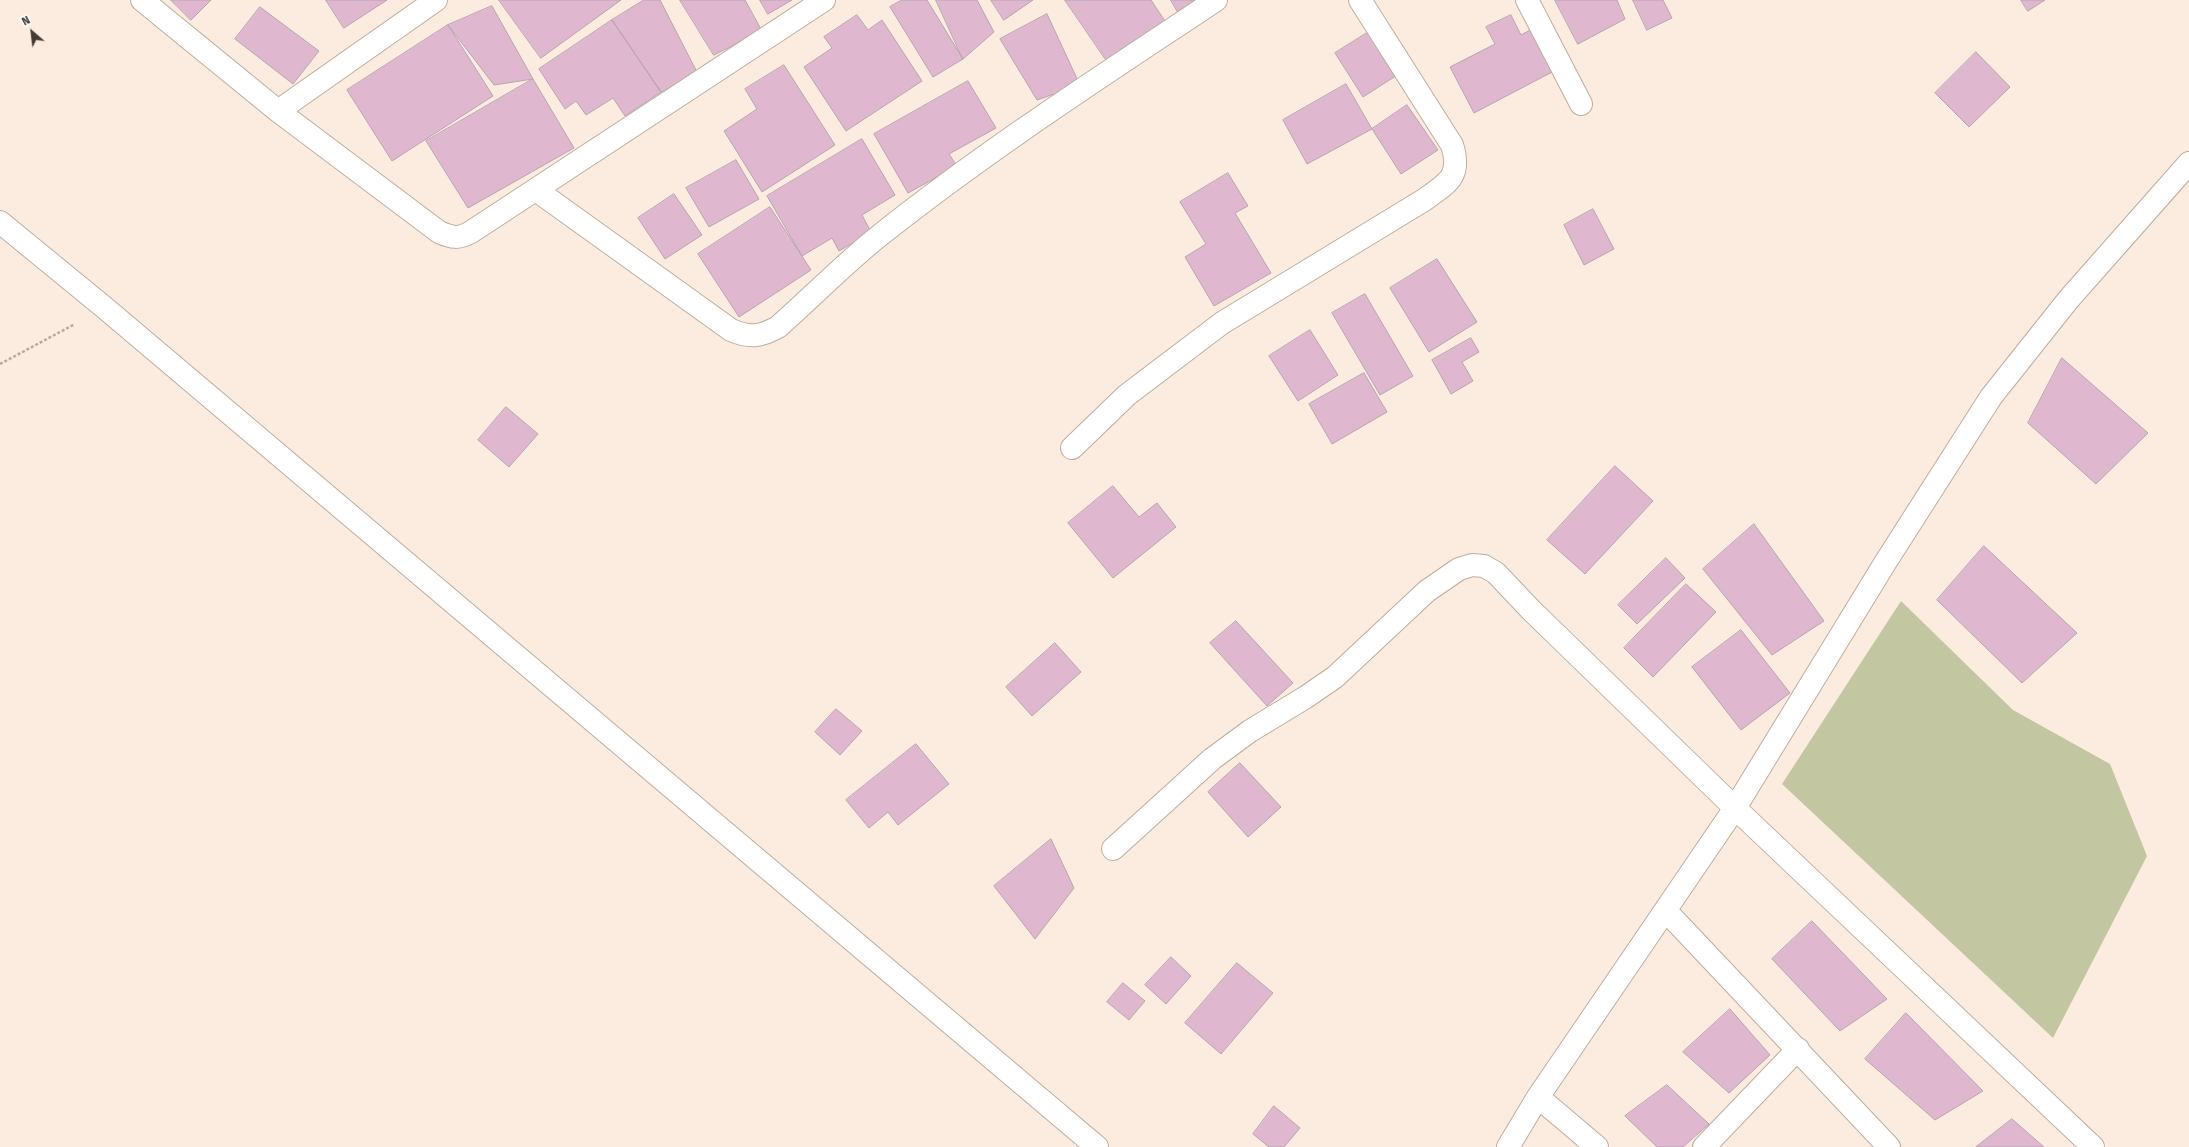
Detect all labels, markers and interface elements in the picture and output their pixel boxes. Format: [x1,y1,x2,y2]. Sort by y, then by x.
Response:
north arrow [12,12,52,52]
text: N [20,14,32,28]

